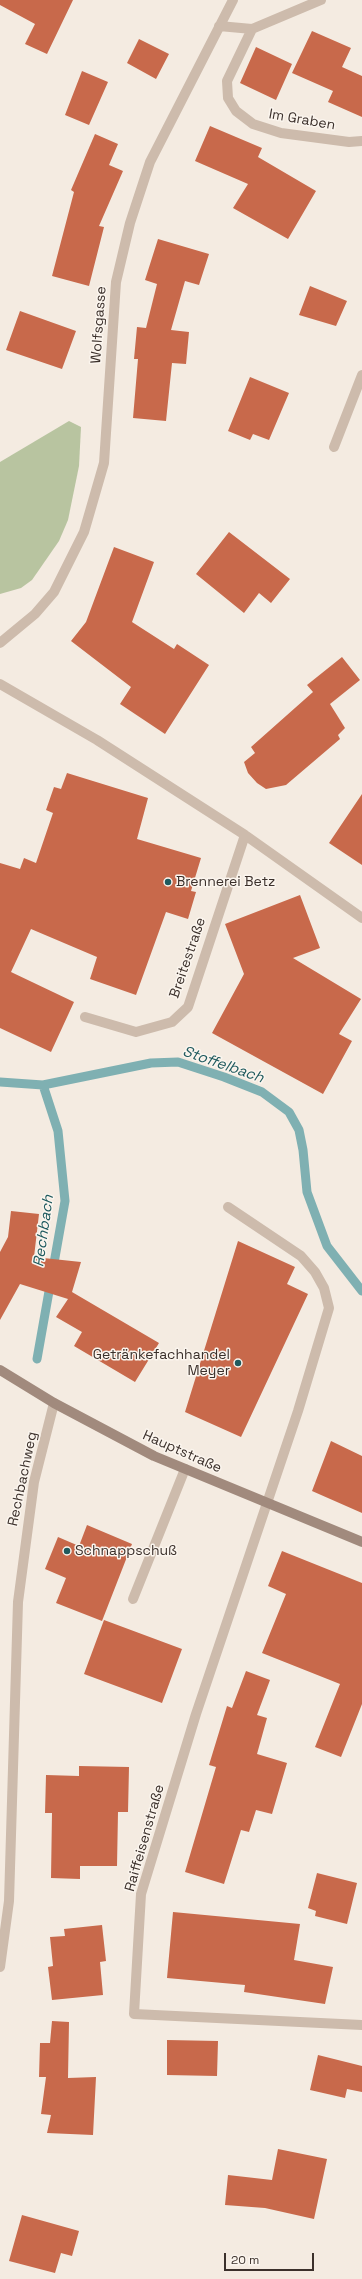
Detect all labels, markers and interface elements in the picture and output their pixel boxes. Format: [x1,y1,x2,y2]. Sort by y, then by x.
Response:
street label: Im Graben [267,106,337,134]
street label: Wolfsgasse [88,286,110,364]
place label: Brennerei Betz [176,874,275,890]
marker: Brennerei Betz [163,877,173,887]
street label: Breitestraße [166,915,210,1001]
water label: Stoffelbach [180,1043,266,1087]
water label: Rechbach [30,1194,58,1268]
place label: Getränkefachhandel Meyer [93,1347,230,1380]
marker: Getränkefachhandel Meyer [233,1358,243,1368]
street label: Hauptstraße [140,1427,224,1477]
street label: Rechbachweg [5,1430,41,1528]
place label: Schnappschuß [75,1543,177,1559]
marker: Schnappschuß [62,1546,72,1556]
street label: Raiffeisenstraße [122,1783,168,1893]
scale bar [226,2245,316,2271]
text: 20 m [231,2252,259,2268]

